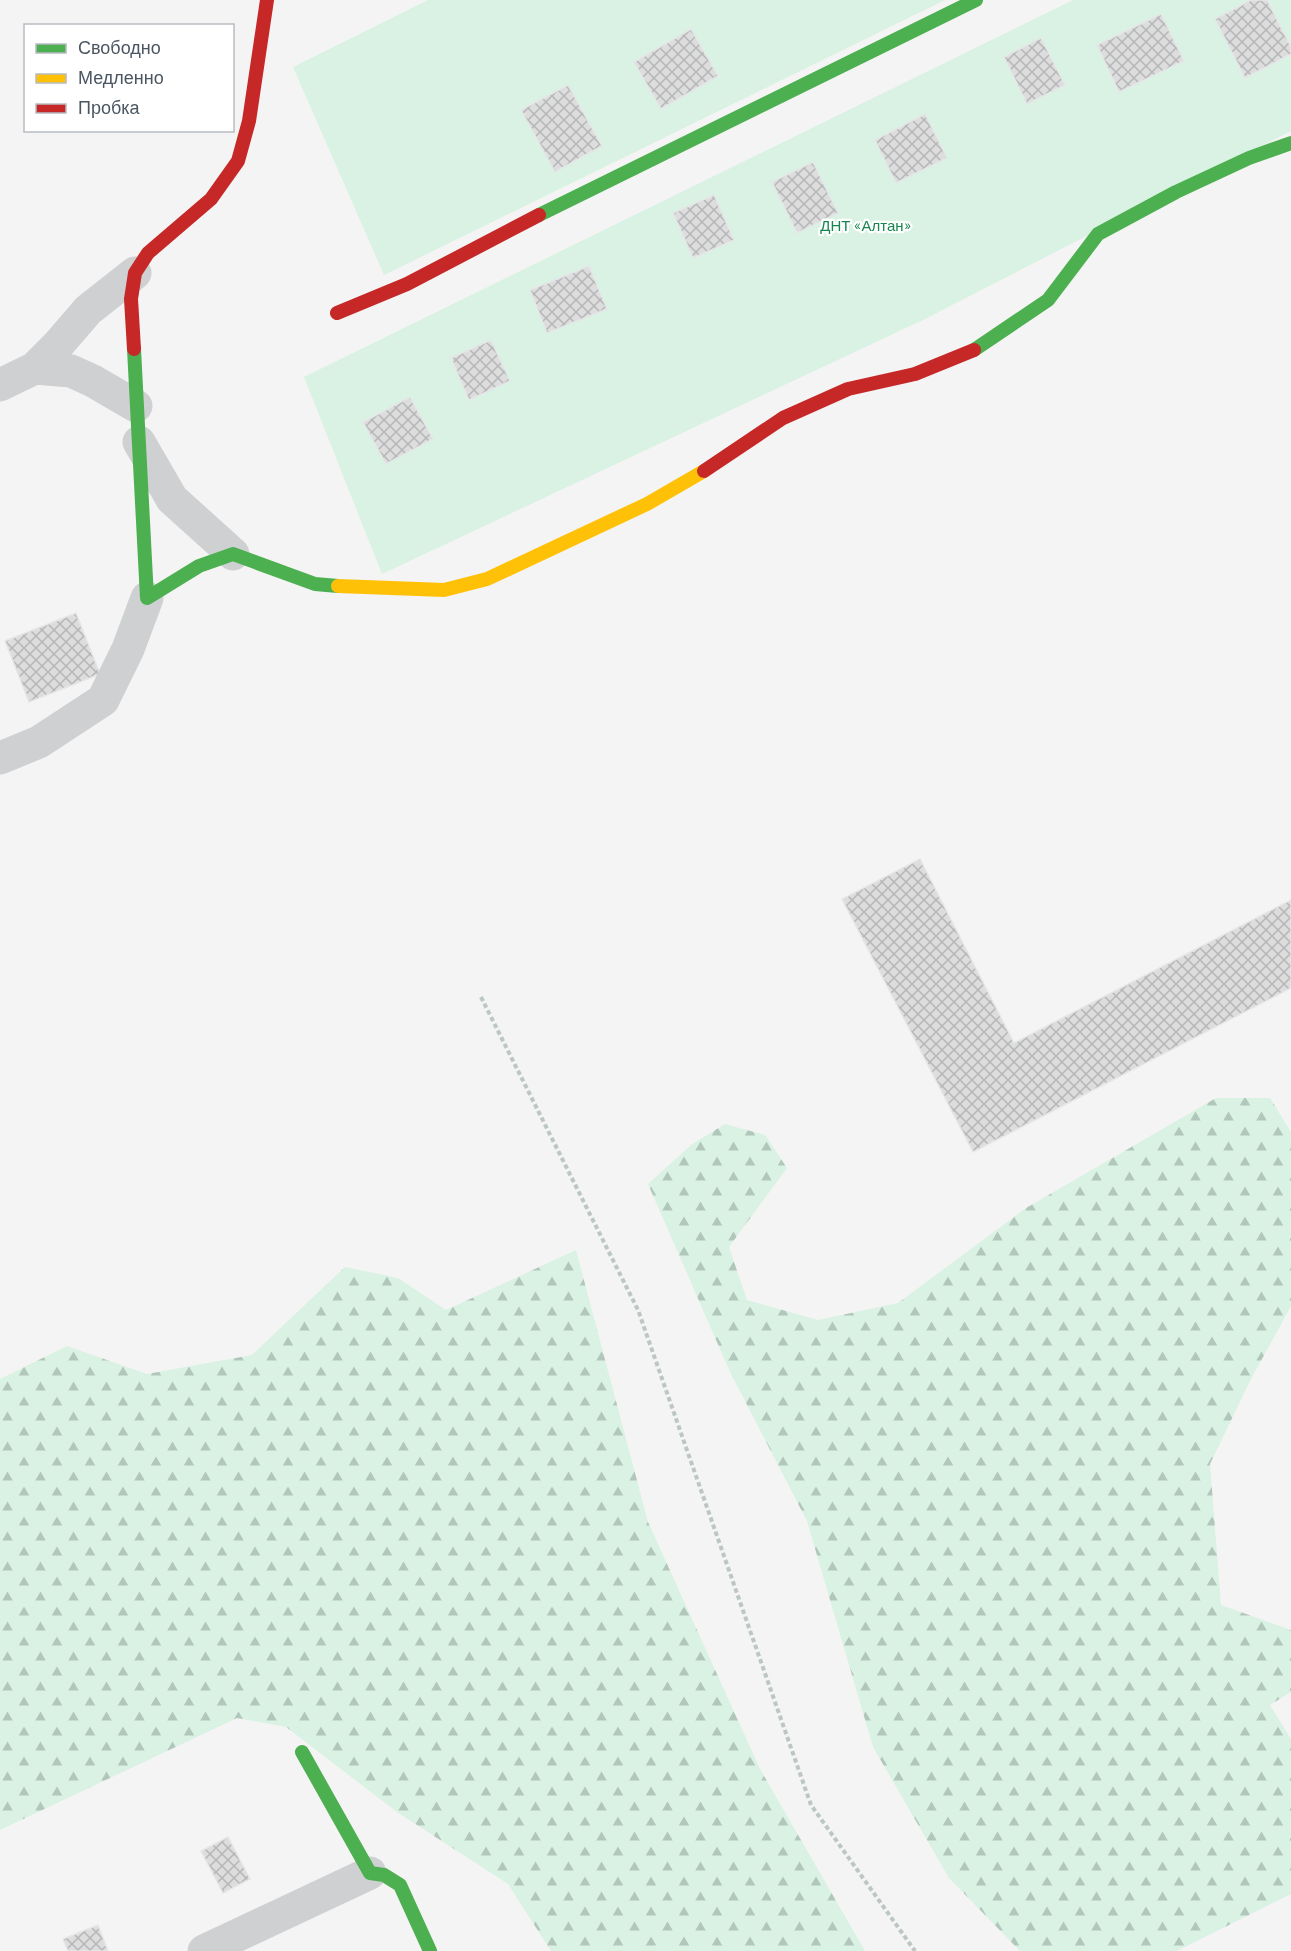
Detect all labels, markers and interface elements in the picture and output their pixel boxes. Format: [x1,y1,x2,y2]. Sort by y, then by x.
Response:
legend [24,24,234,132]
text: Свободно [78,36,161,58]
text: Медленно [78,66,164,88]
text: Пробка [78,96,141,118]
park label: ДНТ «Алтан» [820,216,912,234]

